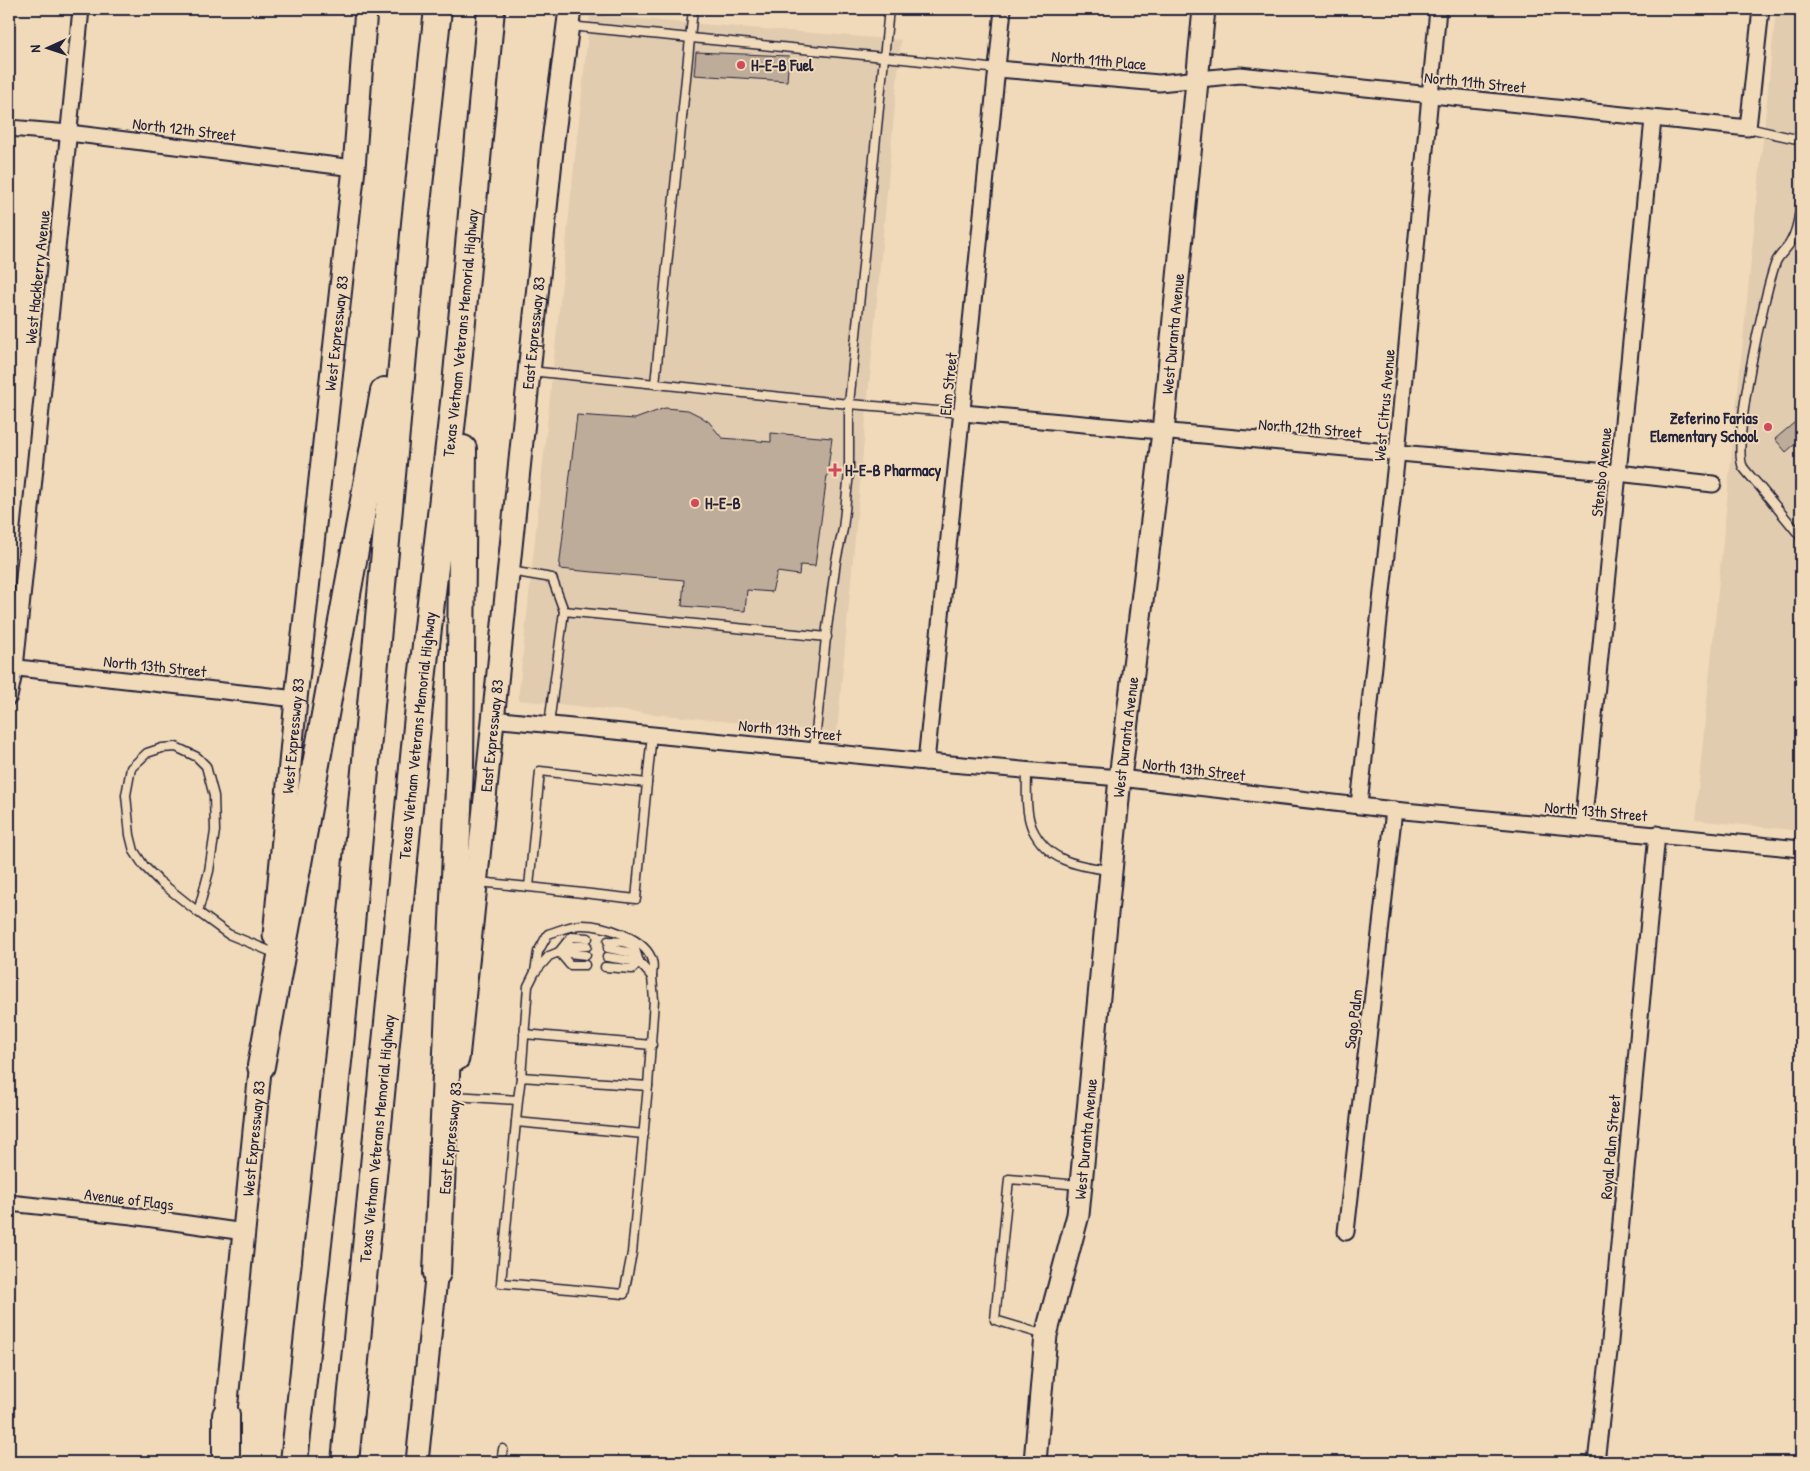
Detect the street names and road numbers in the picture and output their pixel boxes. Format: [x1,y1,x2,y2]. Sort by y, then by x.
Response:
street label: North 11th Place [1051,45,1148,75]
street label: North 11th Street [1423,66,1527,98]
street label: North 12th Street [131,112,237,146]
street label: West Hackberry Avenue [19,208,55,345]
street label: Texas Vietnam Veterans Memorial Highway [437,208,483,458]
street label: West Duranta Avenue [1156,272,1189,395]
street label: West Expressway 83 [319,274,353,392]
street label: East Expressway 83 [516,276,550,390]
street label: West Citrus Avenue [1368,347,1400,462]
street label: Elm Street [934,351,962,417]
street label: North 12th Street [1257,413,1363,444]
street label: Stensbo Avenue [1585,426,1617,518]
street label: Texas Vietnam Veterans Memorial Highway [393,610,441,861]
street label: North 13th Street [103,650,208,682]
street label: West Duranta Avenue [1107,675,1144,798]
street label: West Expressway 83 [276,677,309,795]
street label: East Expressway 83 [475,678,508,793]
street label: North 13th Street [738,714,843,746]
street label: North 13th Street [1141,752,1247,786]
street label: North 13th Street [1544,796,1649,826]
street label: Sago Palm [1338,988,1368,1050]
street label: Texas Vietnam Veterans Memorial Highway [354,1013,400,1264]
street label: West Duranta Avenue [1069,1077,1102,1200]
street label: West Expressway 83 [237,1080,270,1197]
street label: East Expressway 83 [433,1081,467,1195]
street label: Royal Palm Street [1594,1093,1626,1200]
street label: Avenue of Flags [83,1183,175,1215]

